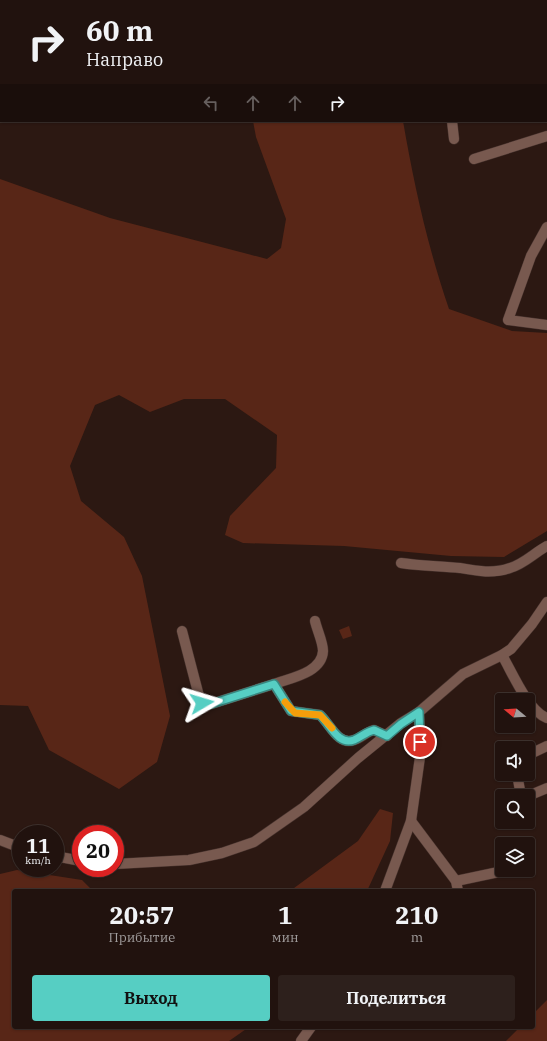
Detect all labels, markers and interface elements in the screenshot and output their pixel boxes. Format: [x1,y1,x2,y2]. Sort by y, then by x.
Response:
text: 60 m [86,12,153,49]
icon: right [20,16,72,68]
text: Направо [86,48,163,71]
icon: left [200,92,222,114]
icon: ahead [242,92,264,114]
icon: ahead [284,92,306,114]
icon: right [326,92,348,114]
position arrow [181,682,223,724]
north arrow [495,693,535,733]
map controls [495,693,535,877]
pin [403,725,437,759]
icon: arrive [409,731,431,753]
button: sound [495,741,535,781]
button: search [495,789,535,829]
speed limit sign: 20 [72,825,124,877]
text: 11 [26,832,50,859]
button: layers [495,837,535,877]
text: km/h [25,854,51,867]
text: 20:57 [109,899,174,931]
text: 1 [278,899,292,931]
text: 210 [395,899,438,931]
text: Прибытие [109,929,175,946]
text: мин [272,929,299,946]
text: m [411,929,423,946]
button: Выход [32,975,270,1021]
button: Поделиться [278,975,515,1021]

